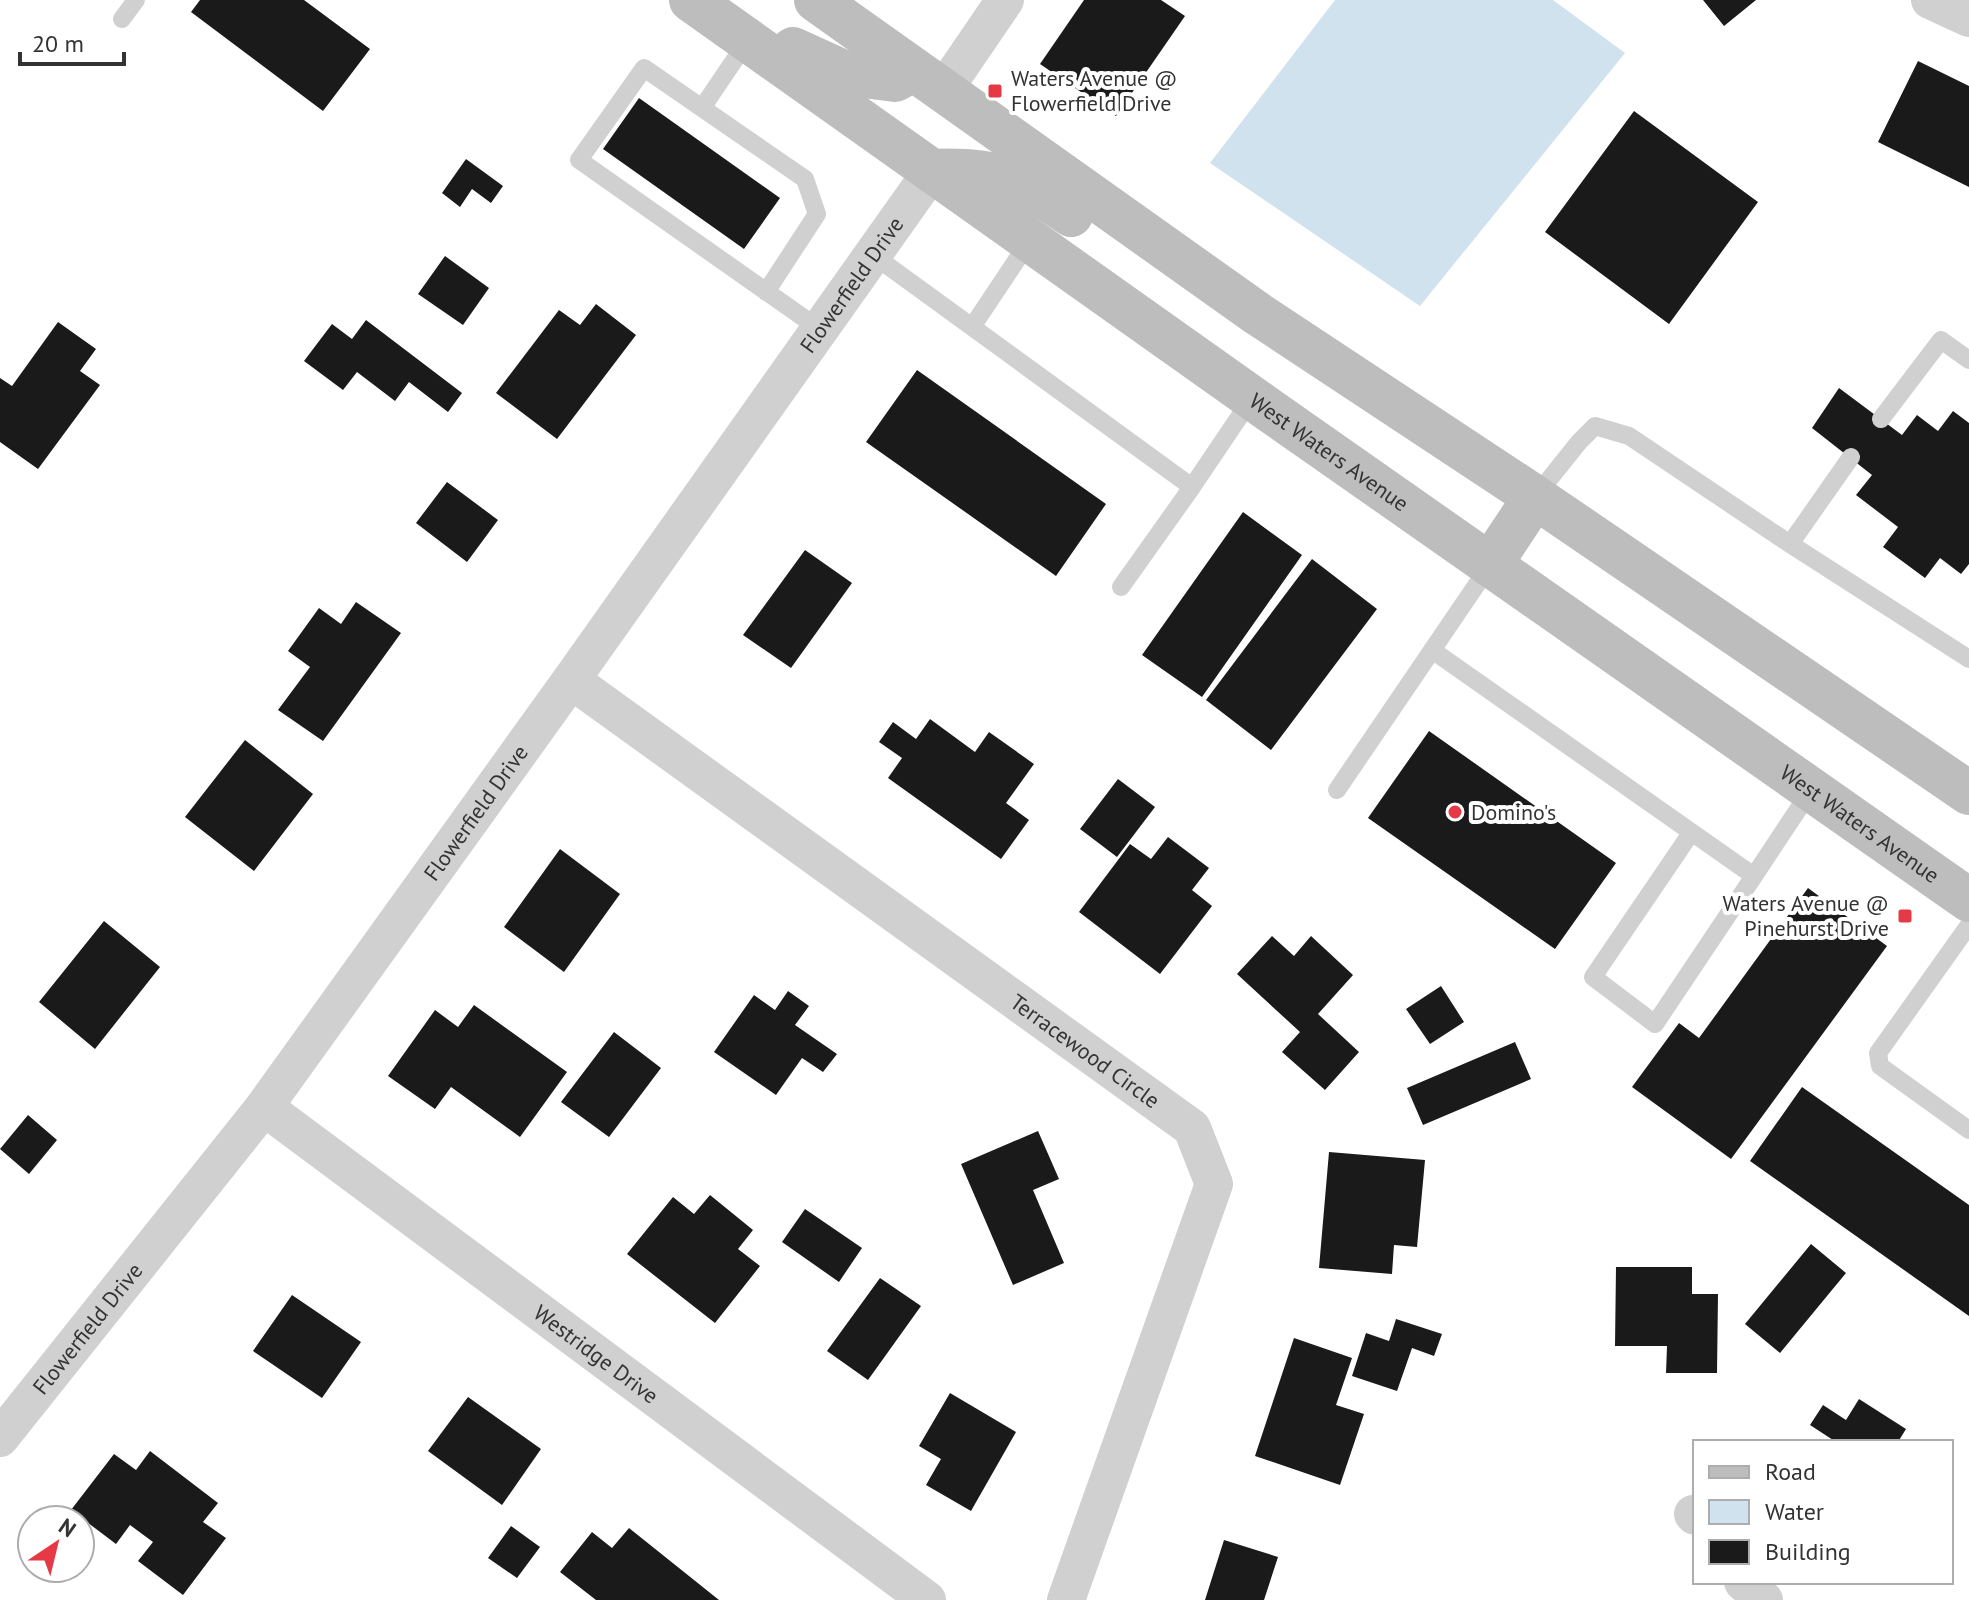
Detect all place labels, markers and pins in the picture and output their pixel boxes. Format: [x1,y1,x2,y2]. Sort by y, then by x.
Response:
place label: Waters Avenue @ Flowerfield Drive [1011,64,1178,117]
marker: Waters Avenue @ Flowerfield Drive [986,82,1004,100]
place label: Domino's [1471,798,1556,826]
marker: Domino's [1446,803,1464,821]
place label: Waters Avenue @ Pinehurst Drive [1722,889,1889,942]
marker: Waters Avenue @ Pinehurst Drive [1896,907,1914,925]

